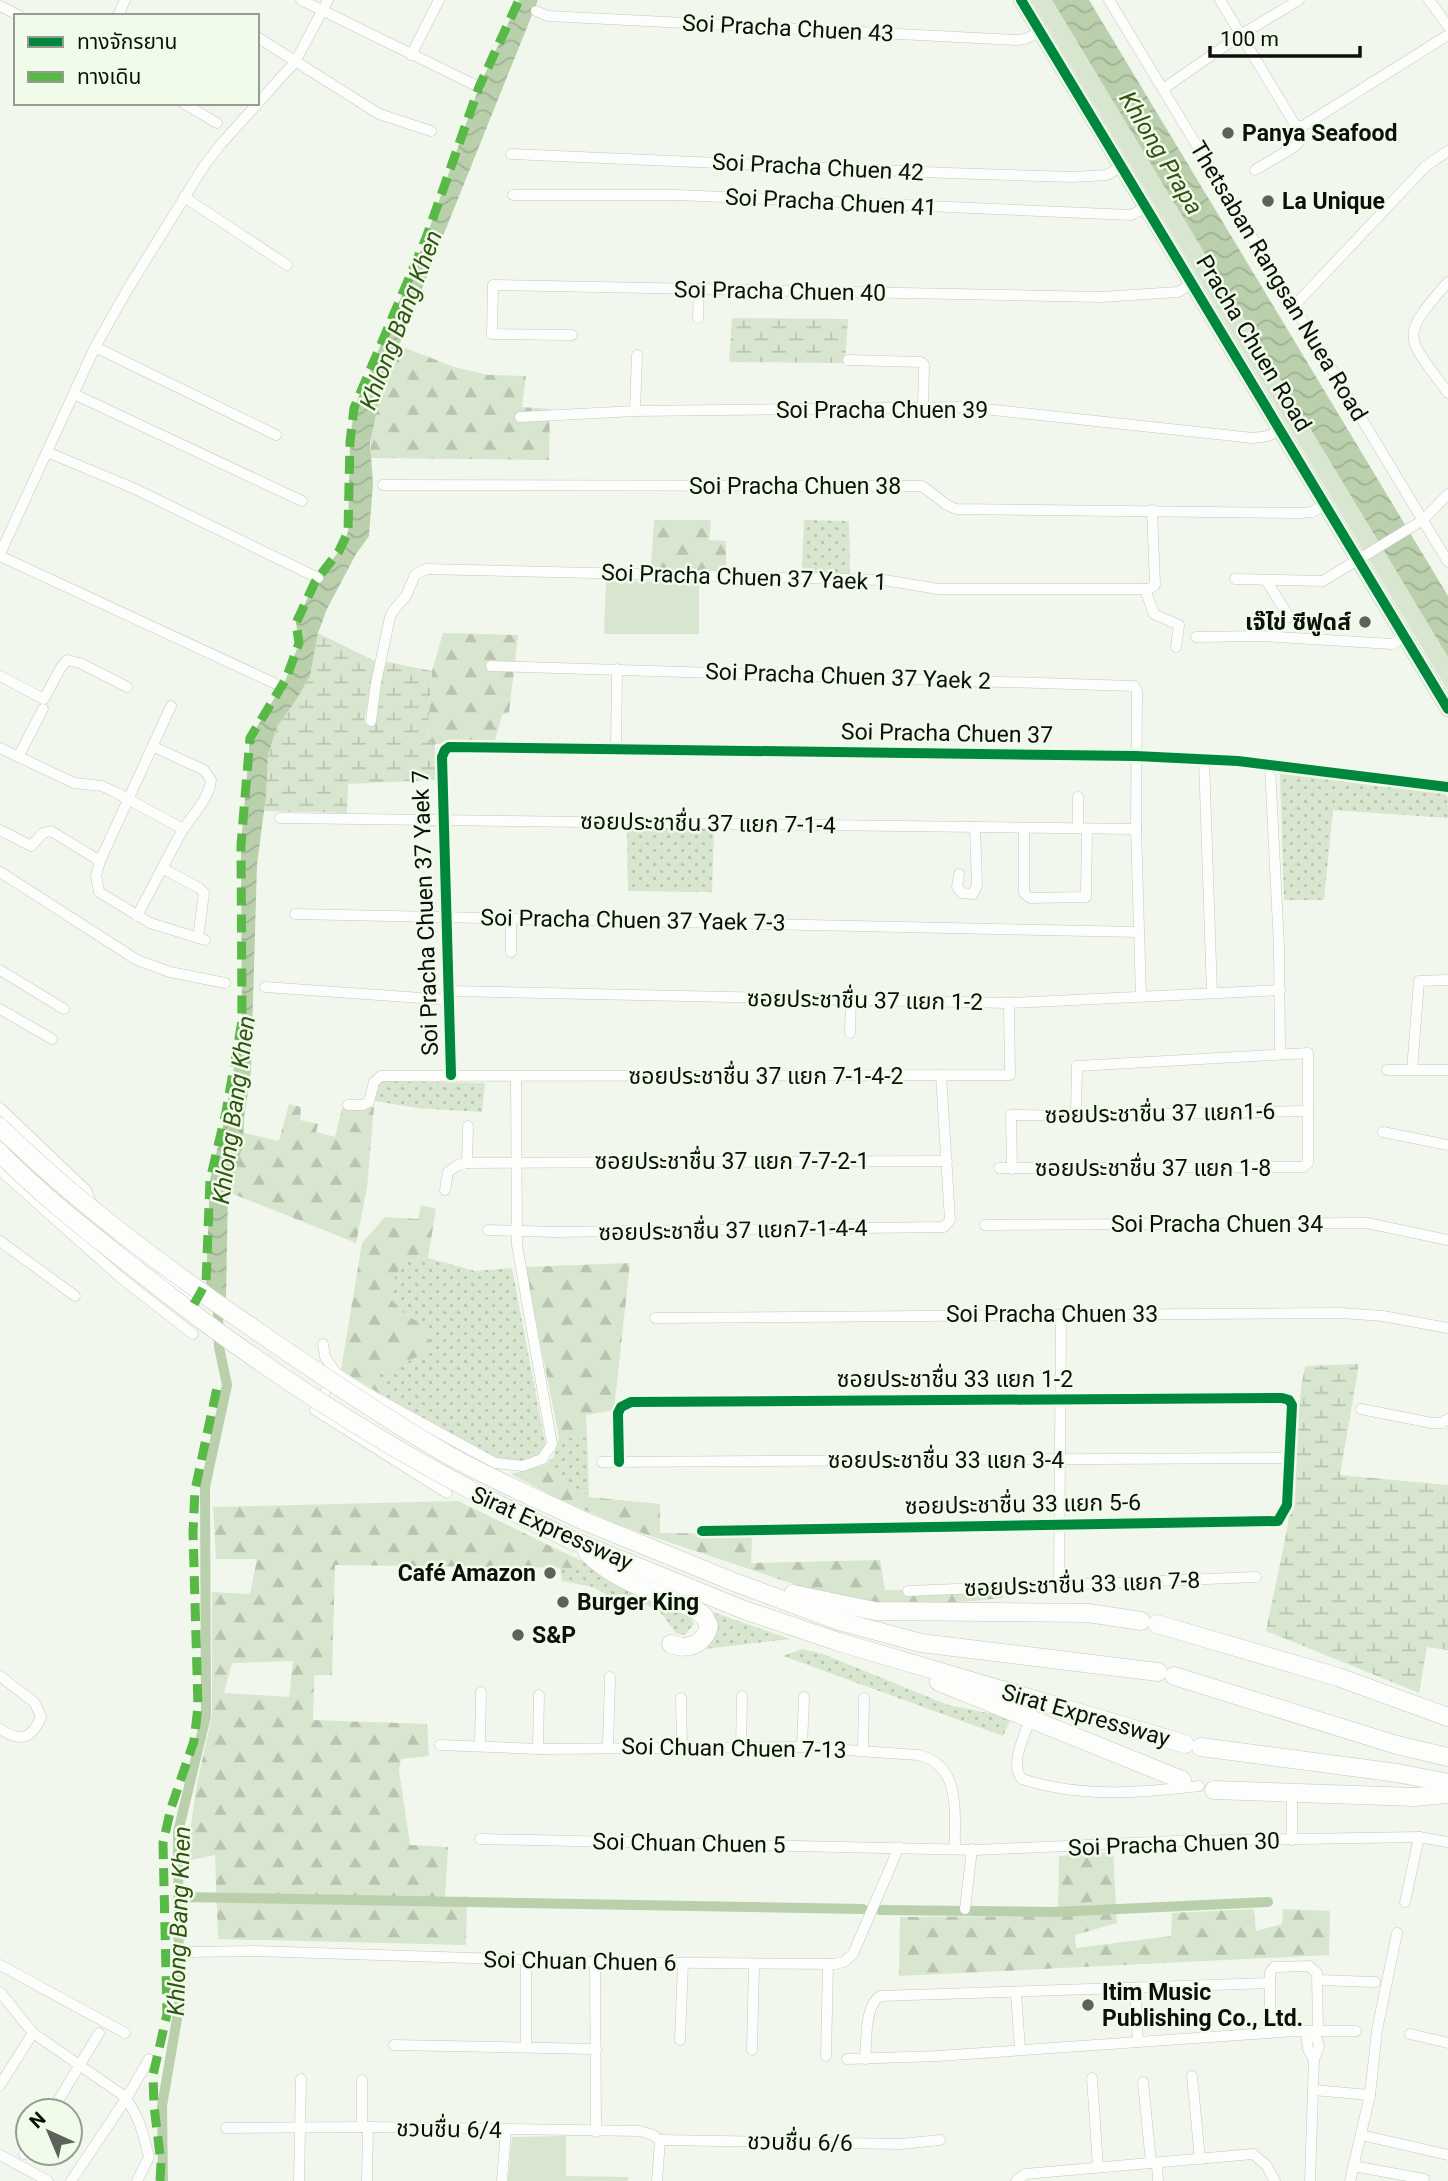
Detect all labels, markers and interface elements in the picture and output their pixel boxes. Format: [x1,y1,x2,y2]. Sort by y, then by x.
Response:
street label: Soi Pracha Chuen 43 [681,9,895,48]
legend [14,14,259,105]
scale bar [1210,14,1360,58]
text: 100 m [1220,27,1279,51]
text: ทางจักรยาน [77,30,178,54]
text: ทางเดิน [77,65,141,89]
water label: Khlong Prapa [1113,86,1209,220]
place label: Panya Seafood [1242,120,1397,147]
marker: Panya Seafood [1220,125,1236,141]
street label: Thetsaban Rangsan Nuea Road [1184,136,1373,426]
street label: Soi Pracha Chuen 42 [711,148,925,187]
street label: Soi Pracha Chuen 41 [724,183,938,222]
place label: La Unique [1282,188,1385,215]
marker: La Unique [1260,193,1276,209]
water label: Khlong Bang Khen [354,226,448,414]
street label: Pracha Chuen Road [1190,250,1317,436]
street label: Soi Pracha Chuen 40 [674,276,886,307]
street label: Soi Pracha Chuen 39 [776,397,988,424]
street label: Soi Pracha Chuen 38 [689,473,901,500]
street label: Soi Pracha Chuen 37 Yaek 1 [601,559,887,596]
place label: เจ๊ไข่ ซีฟูดส์ [1245,609,1351,636]
marker: เจ๊ไข่ ซีฟูดส์ [1357,614,1373,630]
street label: Soi Pracha Chuen 37 Yaek 2 [705,658,991,695]
street label: Soi Pracha Chuen 37 [841,718,1053,749]
street label: Soi Pracha Chuen 37 Yaek 7 [407,770,444,1056]
street label: ซอยประชาชื่น 37 แยก 7-1-4 [580,805,836,839]
street label: Soi Pracha Chuen 37 Yaek 7-3 [480,904,786,937]
street label: ซอยประชาชื่น 37 แยก 1-2 [747,982,983,1016]
water label: Khlong Bang Khen [207,1014,261,1206]
street label: ซอยประชาชื่น 37 แยก 7-1-4-2 [629,1060,904,1090]
street label: ซอยประชาชื่น 37 แยก1-6 [1044,1095,1276,1129]
street label: ซอยประชาชื่น 37 แยก 7-7-2-1 [595,1145,869,1175]
street label: ซอยประชาชื่น 37 แยก 1-8 [1035,1152,1271,1182]
street label: Soi Pracha Chuen 34 [1111,1211,1323,1238]
street label: ซอยประชาชื่น 37 แยก7-1-4-4 [598,1212,868,1246]
street label: Soi Pracha Chuen 33 [946,1301,1158,1328]
street label: ซอยประชาชื่น 33 แยก 1-2 [837,1363,1073,1393]
street label: ซอยประชาชื่น 33 แยก 3-4 [828,1444,1064,1474]
street label: Sirat Expressway [467,1481,637,1576]
street label: ซอยประชาชื่น 33 แยก 5-6 [905,1486,1141,1520]
place label: Café Amazon [398,1560,536,1587]
street label: ซอยประชาชื่น 33 แยก 7-8 [963,1564,1201,1602]
marker: Café Amazon [542,1565,558,1581]
place label: Burger King [577,1589,699,1616]
marker: Burger King [555,1594,571,1610]
place label: S&P [532,1622,576,1649]
marker: S&P [510,1627,526,1643]
street label: Sirat Expressway [999,1679,1173,1752]
street label: Soi Chuan Chuen 7-13 [621,1733,847,1764]
water label: Khlong Bang Khen [162,1826,196,2016]
street label: Soi Pracha Chuen 30 [1068,1827,1280,1862]
street label: Soi Chuan Chuen 5 [592,1828,786,1859]
street label: Soi Chuan Chuen 6 [483,1946,677,1977]
place label: Itim Music Publishing Co., Ltd. [1102,1979,1303,2032]
marker: Itim Music Publishing Co., Ltd. [1080,1997,1096,2013]
north arrow [14,2097,84,2167]
text: N [25,2107,50,2133]
street label: ชวนชื่น 6/4 [396,2112,502,2144]
street label: ชวนชื่น 6/6 [747,2125,853,2157]

